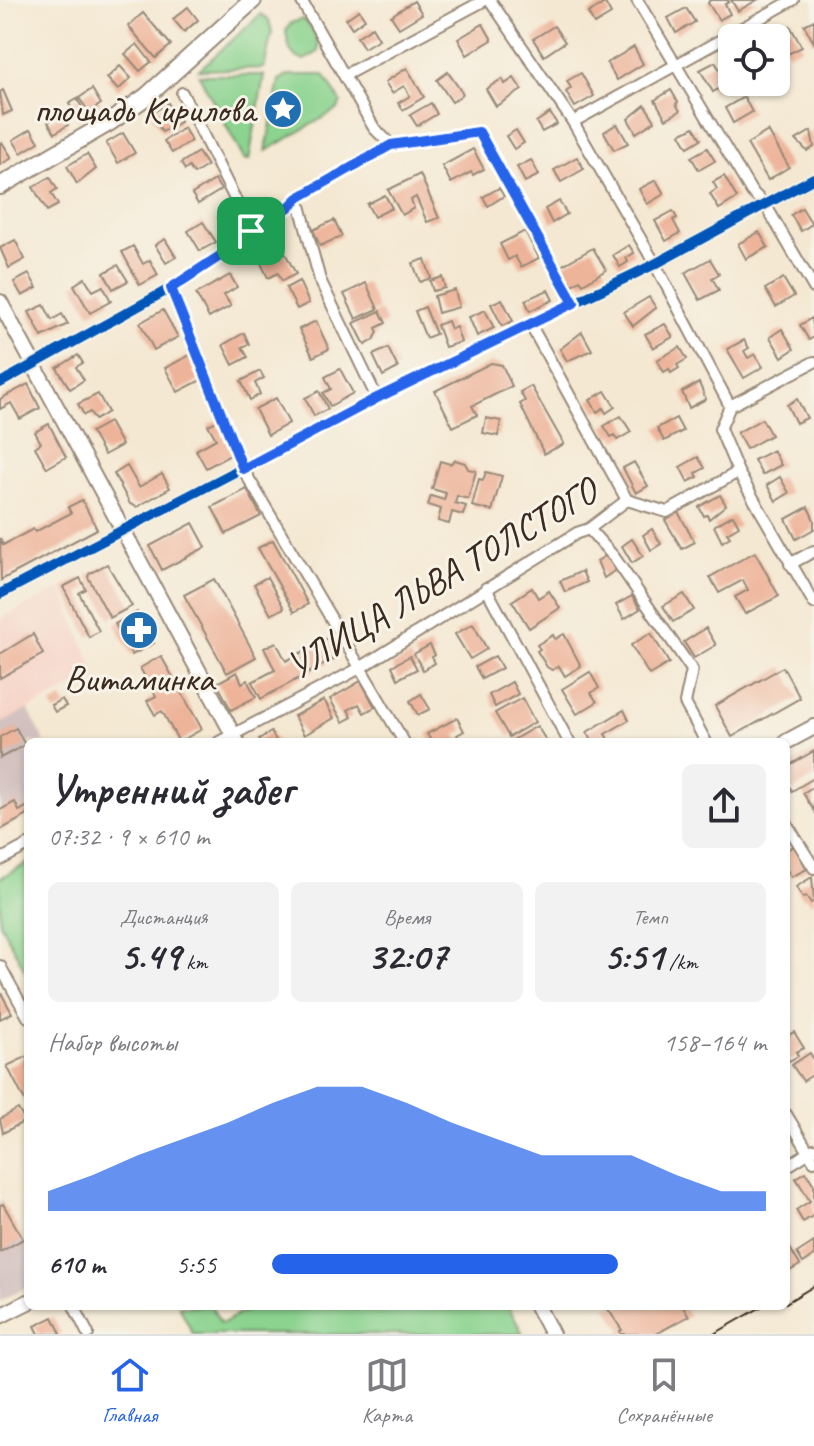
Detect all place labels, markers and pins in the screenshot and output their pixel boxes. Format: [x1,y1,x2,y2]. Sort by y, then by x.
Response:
place label: площадь Кирилова [34,86,258,133]
place icon: площадь Кирилова [262,88,304,130]
pin [217,197,285,265]
pharmacy icon: Витаминка [118,609,160,651]
place label: Витаминка [64,655,216,702]

